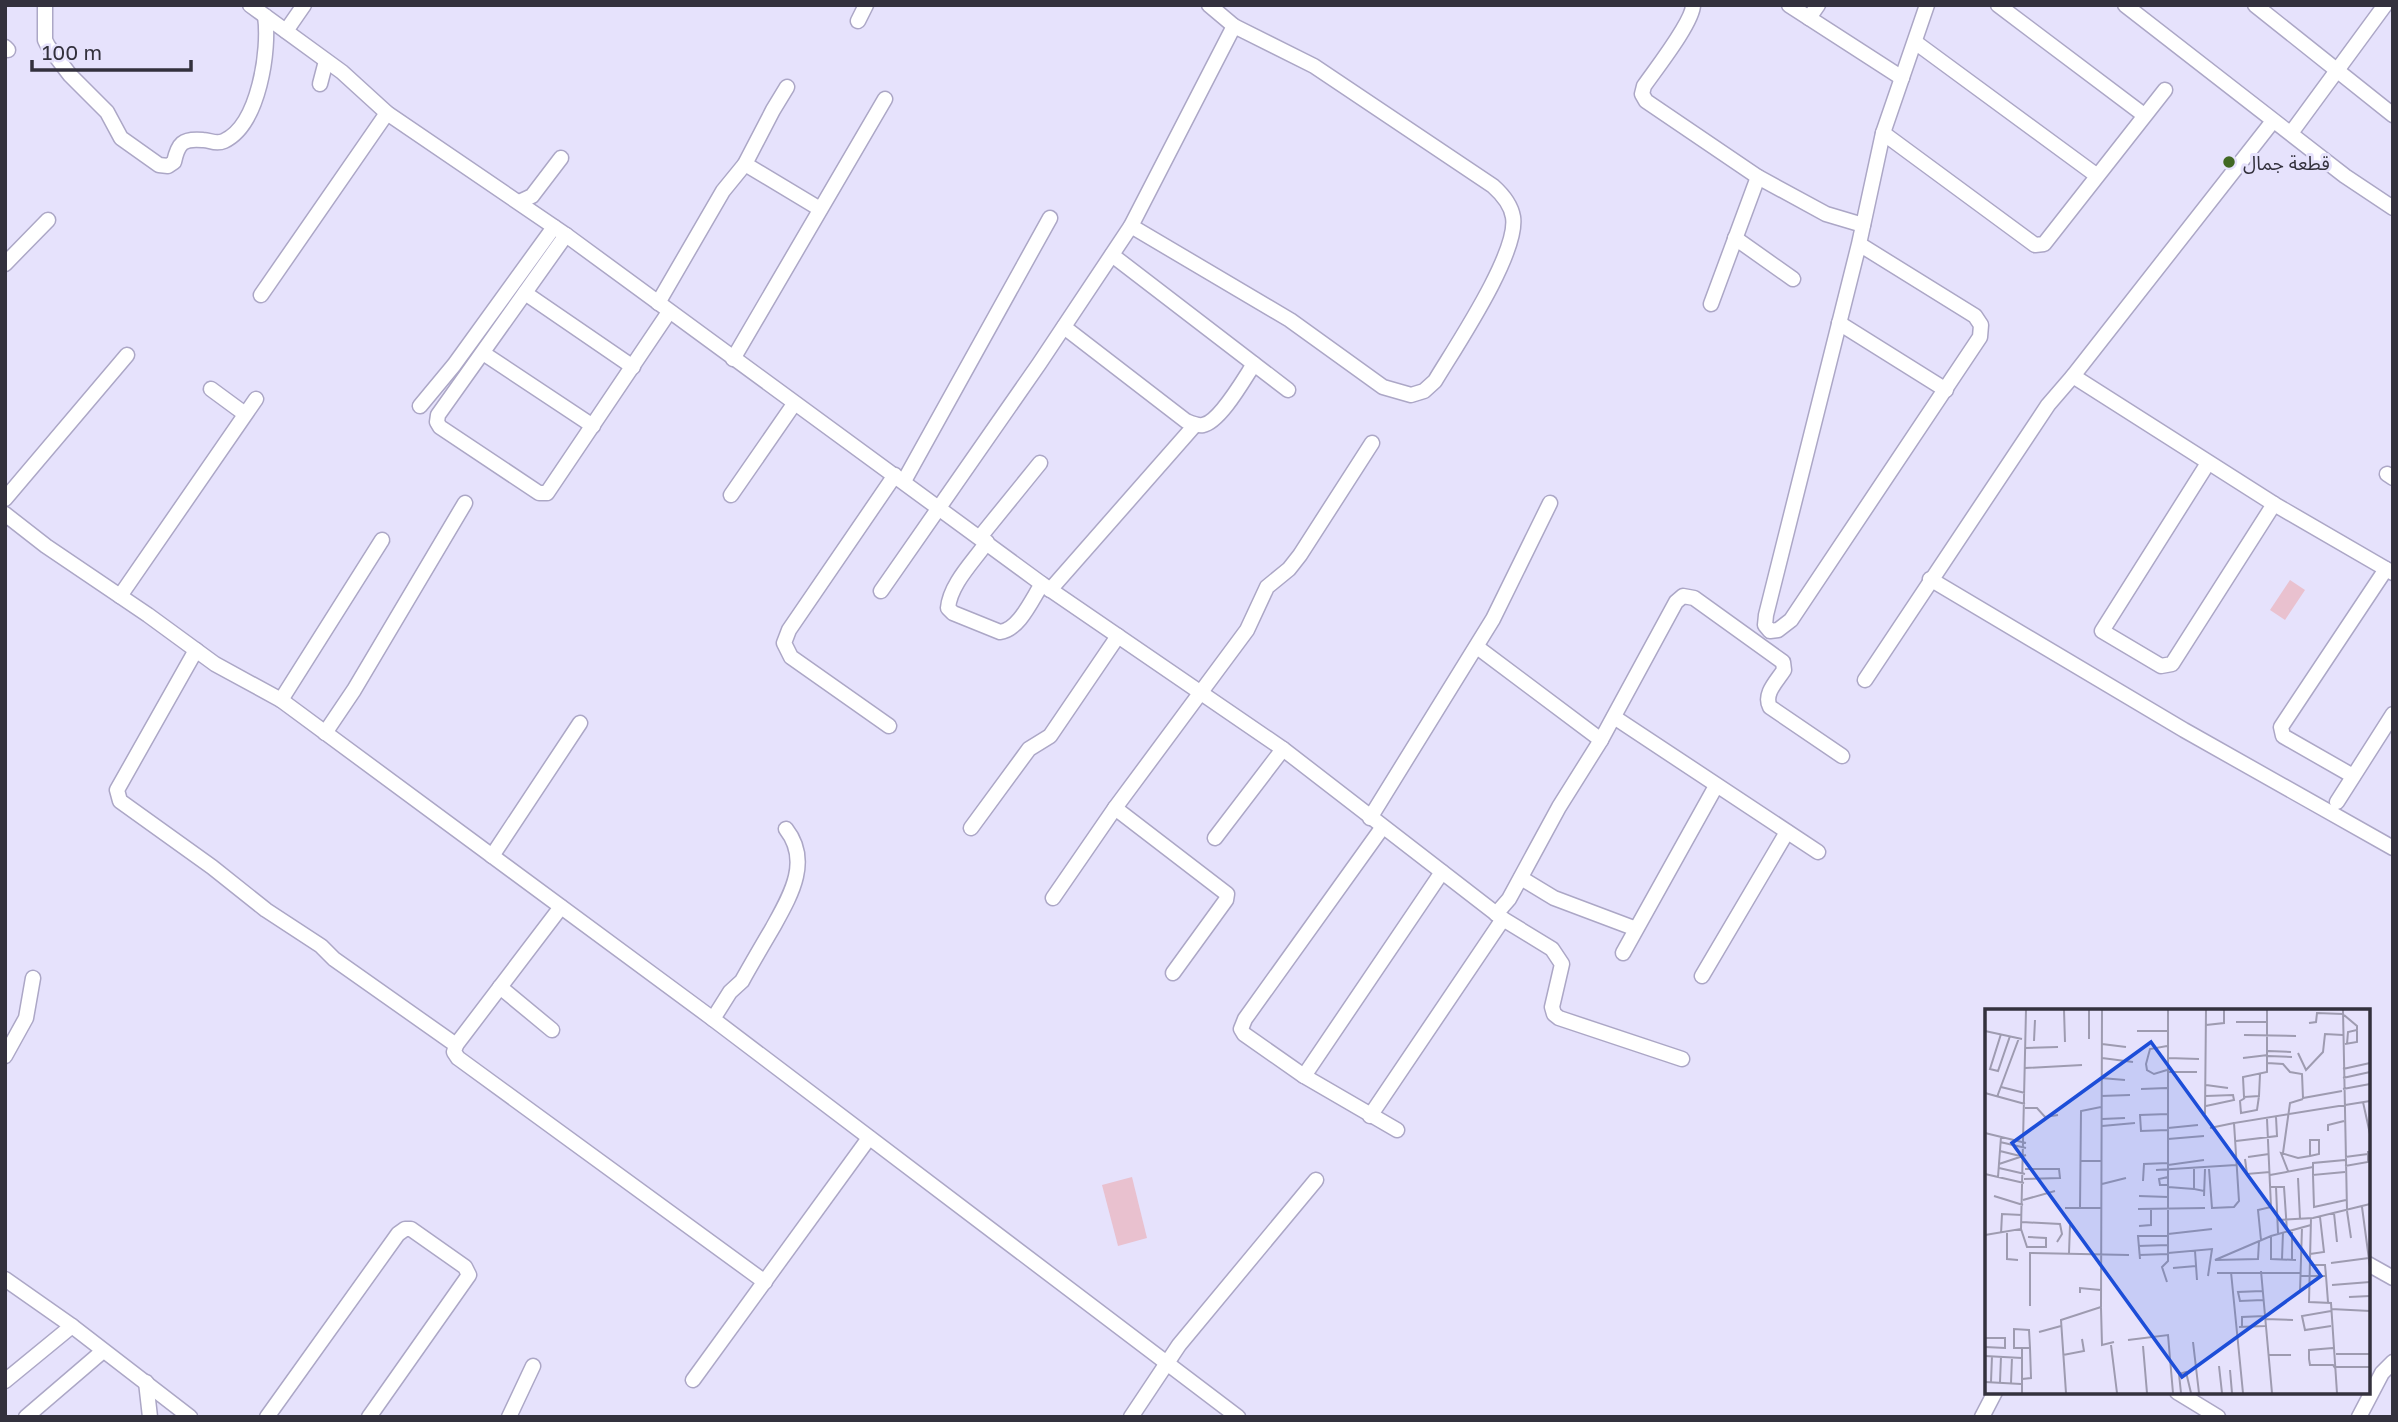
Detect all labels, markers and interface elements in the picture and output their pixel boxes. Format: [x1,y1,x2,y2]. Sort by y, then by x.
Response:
scale bar [32,28,191,72]
text: 100 m [42,39,102,65]
place label: قطعة جمال [2243,151,2330,174]
marker: قطعة جمال [2221,154,2237,170]
inset map [1985,1009,2370,1394]

